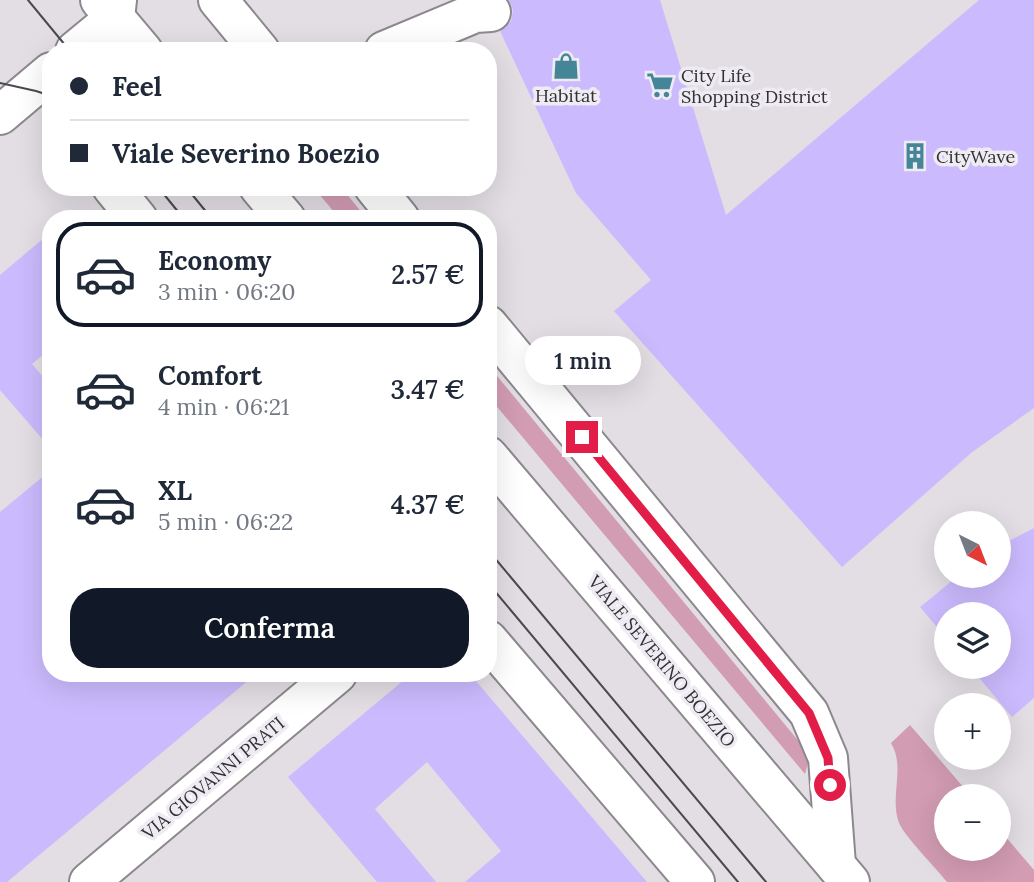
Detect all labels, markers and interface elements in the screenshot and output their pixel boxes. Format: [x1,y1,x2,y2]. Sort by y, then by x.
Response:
shop icon: Habitat [551,51,581,81]
place label: City Life Shopping District [681,64,828,108]
text: Feel [112,70,162,103]
supermarket icon: City Life Shopping District [645,70,675,100]
place label: Habitat [535,84,597,107]
text: Viale Severino Boezio [112,137,380,170]
building icon: CityWave [900,141,930,171]
place label: CityWave [936,145,1015,168]
icon: car [74,243,137,306]
text: Economy [158,244,271,277]
text: 2.57 € [391,258,465,291]
text: 3 min · 06:20 [158,277,296,306]
callout: 1 min [524,336,640,384]
text: 1 min [554,346,612,375]
icon: car [74,358,137,421]
text: Comfort [158,359,262,392]
text: 3.47 € [391,373,465,406]
text: 4 min · 06:21 [158,392,289,421]
route end [566,421,598,453]
icon: car [74,473,137,536]
text: XL [158,474,192,507]
text: 4.37 € [391,488,465,521]
text: 5 min · 06:22 [158,507,293,536]
north arrow [934,511,1012,588]
map controls [934,511,1011,861]
street label: VIALE SEVERINO BOEZIO [583,570,741,752]
button: Conferma [70,588,469,668]
button: layers [934,602,1011,679]
button: + [934,693,1011,770]
street label: VIA GIOVANNI PRATI [136,712,289,845]
route start [814,769,846,801]
button: − [934,784,1011,861]

